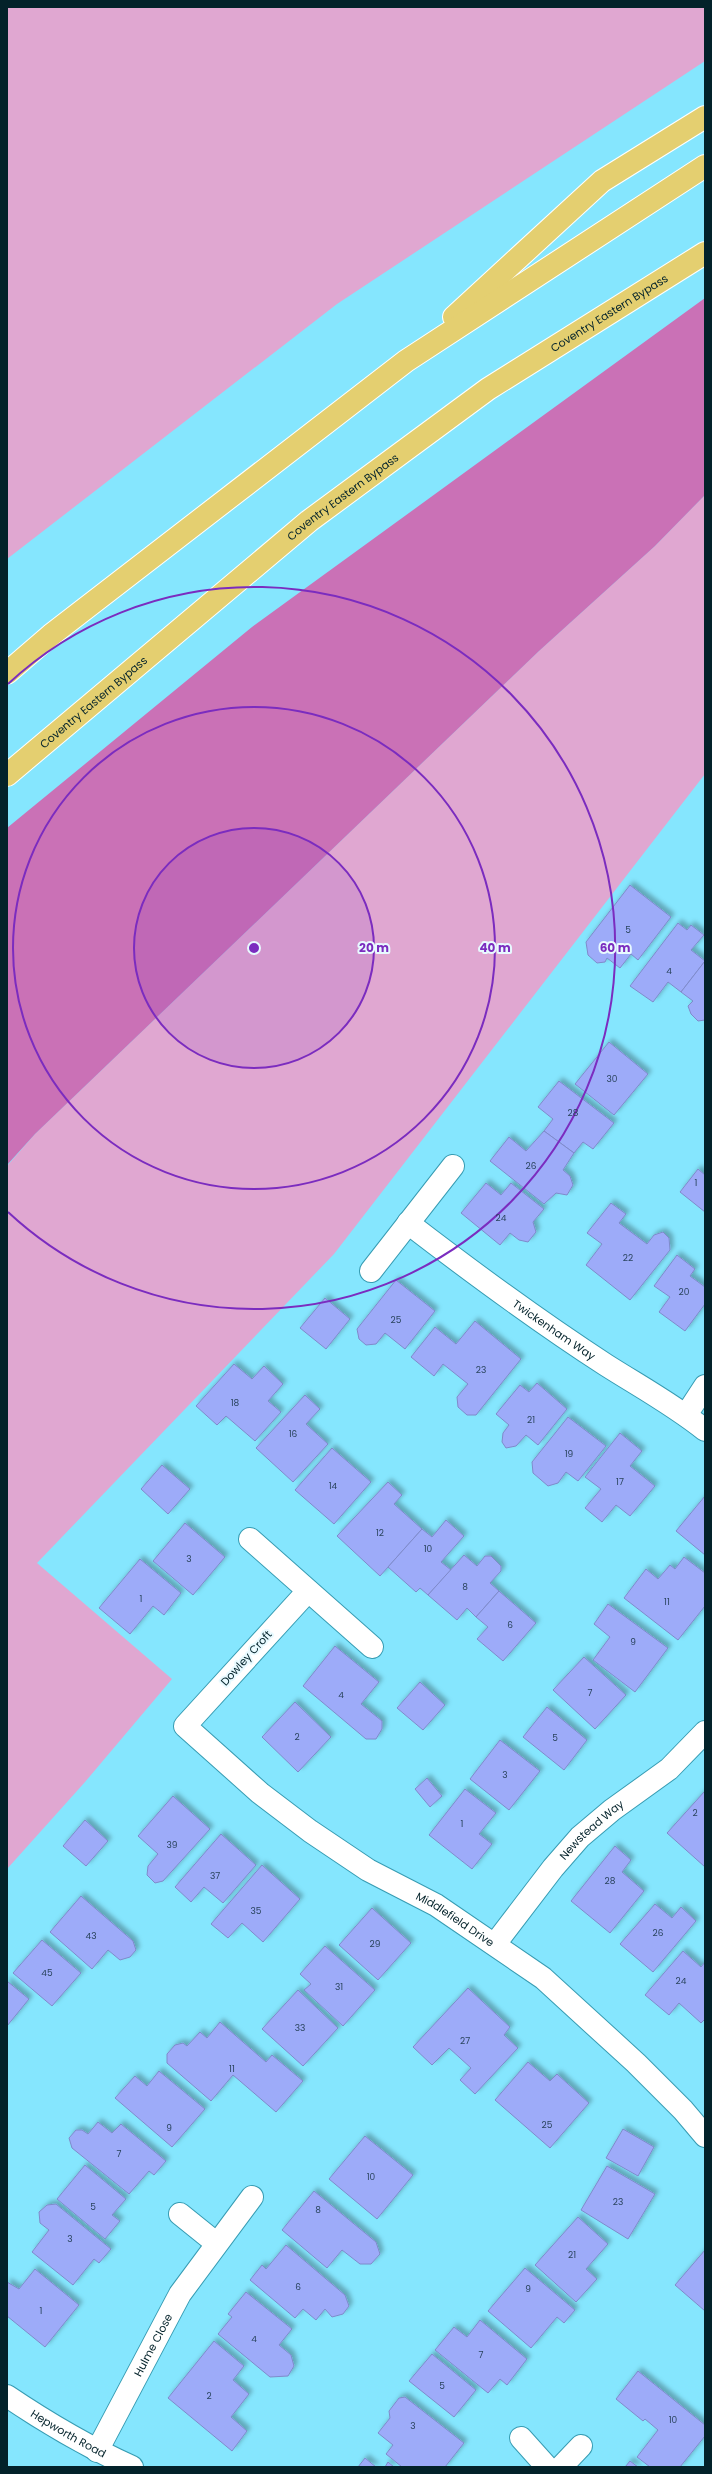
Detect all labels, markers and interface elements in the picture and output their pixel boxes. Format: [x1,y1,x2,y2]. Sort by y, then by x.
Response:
street label: Coventry Eastern Bypass [547,270,671,356]
street label: Coventry Eastern Bypass [283,450,402,544]
street label: Coventry Eastern Bypass [36,652,151,752]
house number: 5 [625,924,631,936]
text: 20 m [359,939,389,956]
text: 40 m [479,939,511,956]
text: 60 m [600,939,631,956]
centre of rings [247,941,261,955]
house number: 4 [666,965,672,977]
house number: 30 [607,1073,618,1085]
house number: 28 [568,1107,579,1119]
house number: 26 [526,1160,537,1172]
house number: 1 [695,1177,698,1189]
house number: 24 [496,1212,507,1224]
house number: 22 [623,1252,633,1264]
house number: 20 [679,1286,690,1298]
street label: Twickenham Way [510,1296,599,1364]
house number: 25 [391,1314,402,1326]
house number: 23 [476,1364,486,1376]
house number: 18 [231,1397,240,1409]
house number: 21 [527,1414,535,1426]
house number: 16 [289,1428,298,1440]
house number: 19 [565,1448,574,1460]
house number: 17 [616,1476,624,1488]
house number: 14 [329,1480,338,1492]
house number: 12 [376,1527,384,1539]
house number: 10 [424,1543,433,1555]
house number: 3 [186,1553,192,1565]
house number: 8 [462,1581,468,1593]
house number: 1 [140,1593,143,1605]
house number: 11 [664,1596,670,1608]
house number: 6 [507,1619,513,1631]
street label: Dowley Croft [217,1627,275,1689]
house number: 9 [630,1636,636,1648]
house number: 7 [588,1687,593,1699]
house number: 4 [338,1689,344,1701]
house number: 2 [294,1731,300,1743]
house number: 5 [552,1732,558,1744]
house number: 3 [502,1769,508,1781]
street label: Newstead Way [556,1796,628,1863]
house number: 2 [692,1807,698,1819]
house number: 1 [461,1818,464,1830]
house number: 39 [167,1839,178,1851]
house number: 37 [210,1870,220,1882]
house number: 28 [605,1875,616,1887]
street label: Middlefield Drive [413,1888,498,1951]
house number: 35 [251,1905,262,1917]
house number: 26 [653,1927,664,1939]
house number: 43 [86,1930,96,1942]
house number: 29 [370,1938,381,1950]
house number: 45 [41,1967,53,1979]
house number: 24 [676,1975,687,1987]
house number: 31 [335,1981,343,1993]
house number: 33 [295,2022,305,2034]
house number: 27 [460,2035,470,2047]
house number: 11 [229,2063,235,2075]
house number: 25 [542,2119,553,2131]
house number: 9 [166,2122,172,2134]
house number: 7 [117,2148,122,2160]
house number: 10 [367,2171,376,2183]
house number: 23 [613,2196,623,2208]
house number: 5 [90,2201,96,2213]
house number: 8 [315,2204,321,2216]
house number: 3 [67,2233,73,2245]
house number: 21 [568,2249,576,2261]
house number: 6 [295,2281,301,2293]
house number: 9 [525,2283,531,2295]
house number: 1 [40,2305,43,2317]
street label: Hulme Close [130,2310,176,2379]
house number: 4 [251,2333,257,2345]
house number: 7 [479,2349,484,2361]
house number: 5 [439,2380,445,2392]
house number: 2 [206,2390,212,2402]
street label: Hepworth Road [28,2405,109,2461]
house number: 10 [669,2414,678,2426]
house number: 3 [410,2420,416,2432]

